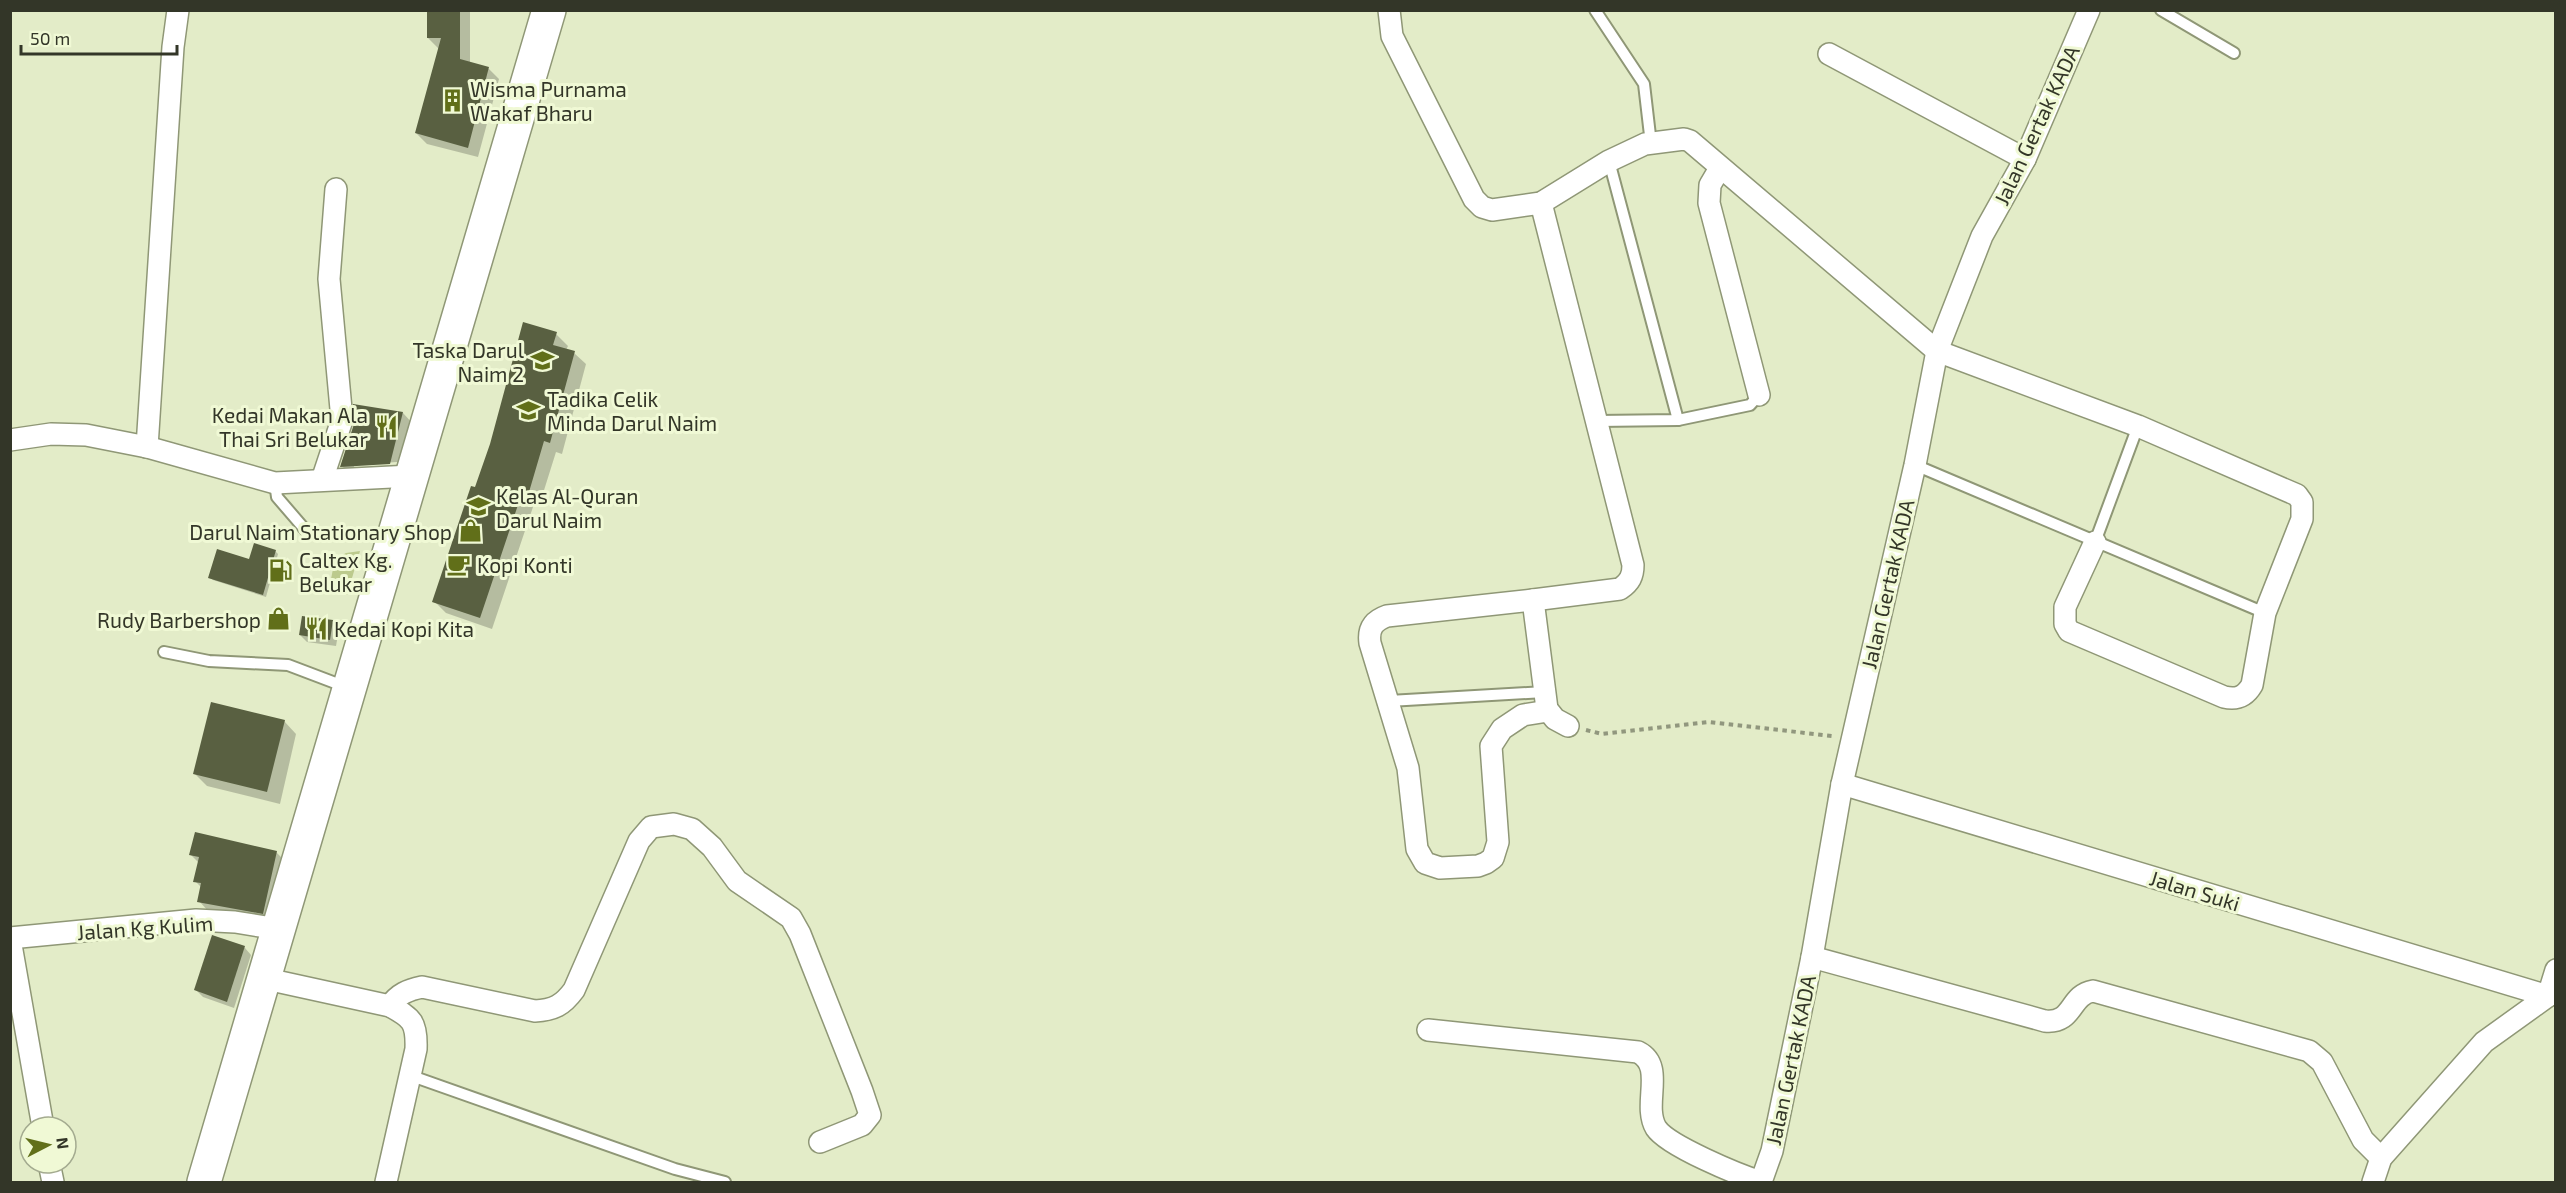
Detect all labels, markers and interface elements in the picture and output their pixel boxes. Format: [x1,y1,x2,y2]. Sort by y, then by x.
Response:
scale bar [21,18,177,56]
text: 50 m [30,27,70,49]
street label: Jalan Gertak KADA [1988,41,2084,209]
place label: Wisma Purnama Wakaf Bharu [470,76,627,125]
building icon: Wisma Purnama Wakaf Bharu [439,87,465,113]
place label: Taska Darul Naim 2 [413,337,525,386]
school or university icon: Taska Darul Naim 2 [529,348,555,374]
place label: Tadika Celik Minda Darul Naim [547,386,717,435]
school or university icon: Tadika Celik Minda Darul Naim [516,397,542,423]
place label: Kedai Makan Ala Thai Sri Belukar [212,402,369,451]
restaurant icon: Kedai Makan Ala Thai Sri Belukar [373,413,399,439]
place label: Kelas Al-Quran Darul Naim [496,483,639,532]
school or university icon: Kelas Al-Quran Darul Naim [465,494,491,520]
street label: Jalan Gertak KADA [1855,497,1919,671]
shop icon: Darul Naim Stationary Shop [457,518,483,544]
place label: Darul Naim Stationary Shop [189,519,452,544]
place label: Caltex Kg. Belukar [299,547,393,596]
cafe icon: Kopi Konti [446,551,472,577]
place label: Kopi Konti [477,552,573,577]
fuel station icon: Caltex Kg. Belukar [268,558,294,584]
shop icon: Rudy Barbershop [266,606,292,632]
place label: Rudy Barbershop [97,607,261,632]
restaurant icon: Kedai Kopi Kita [303,615,329,641]
place label: Kedai Kopi Kita [334,616,474,641]
street label: Jalan Suki [2147,864,2243,916]
street label: Jalan Kg Kulim [76,910,214,944]
street label: Jalan Gertak KADA [1760,973,1820,1147]
north arrow [18,1115,78,1175]
text: N [53,1136,74,1150]

